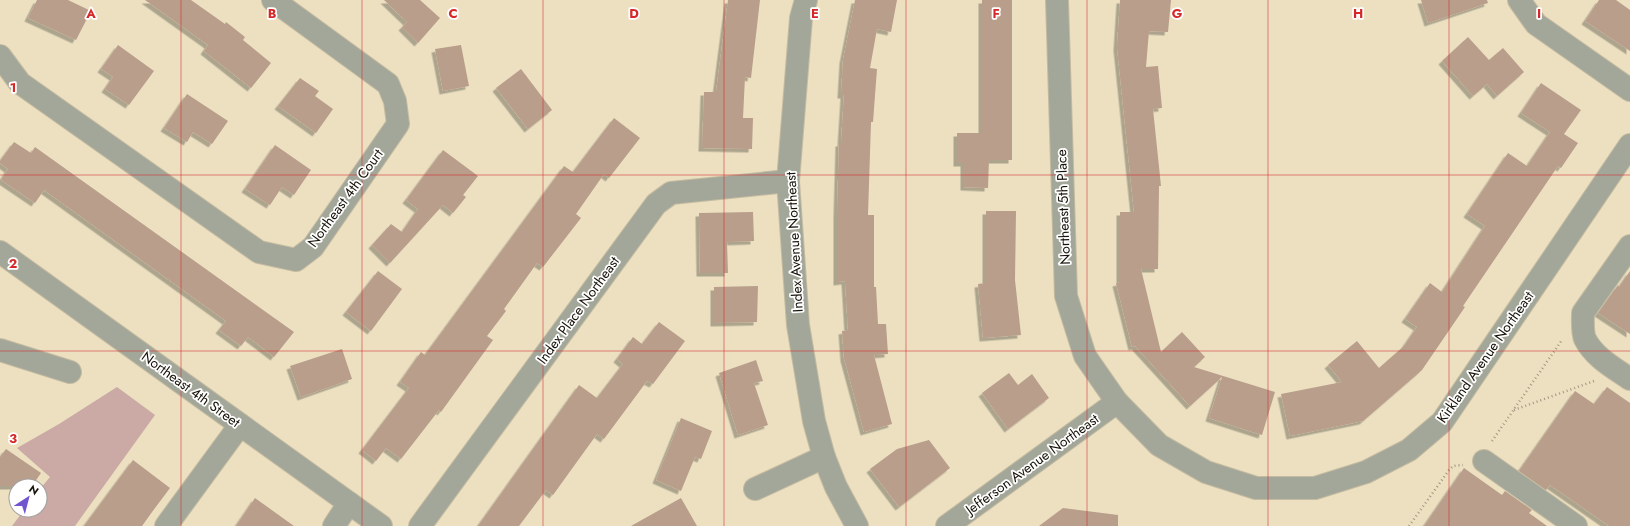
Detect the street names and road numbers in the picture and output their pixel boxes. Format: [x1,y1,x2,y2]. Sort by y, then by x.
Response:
street label: Northeast 4th Court [303,144,388,251]
street label: Northeast 5th Place [1051,149,1075,265]
street label: Index Avenue Northeast [780,171,808,313]
street label: Index Place Northeast [532,252,624,368]
street label: Kirkland Avenue Northeast [1432,287,1539,427]
street label: Northeast 4th Street [138,346,245,432]
street label: Jefferson Avenue Northeast [960,408,1103,520]

